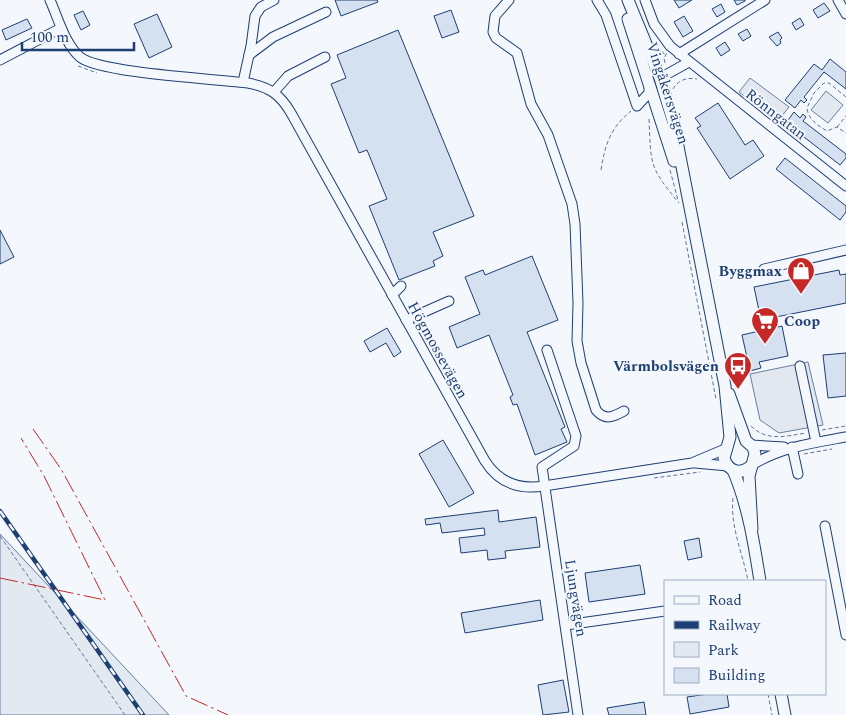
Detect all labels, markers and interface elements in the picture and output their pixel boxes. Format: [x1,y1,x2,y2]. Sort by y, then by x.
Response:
scale bar [22,20,135,52]
text: 100 m [30,26,69,49]
street label: Vingåkersvägen [640,39,695,147]
street label: Rönngatan [740,83,811,146]
shop icon: Byggmax [786,256,816,295]
place label: Byggmax [719,260,782,283]
street label: Högmossevägen [401,297,474,403]
supermarket icon: Coop [750,306,780,345]
place label: Coop [784,310,820,333]
bus stop icon: Värmbolsvägen [723,351,753,390]
place label: Värmbolsvägen [613,355,719,378]
street label: Ljungvägen [558,558,593,639]
legend [664,580,826,695]
text: Road [708,589,742,612]
text: Railway [708,614,761,637]
text: Park [708,639,739,662]
text: Building [708,664,765,687]

